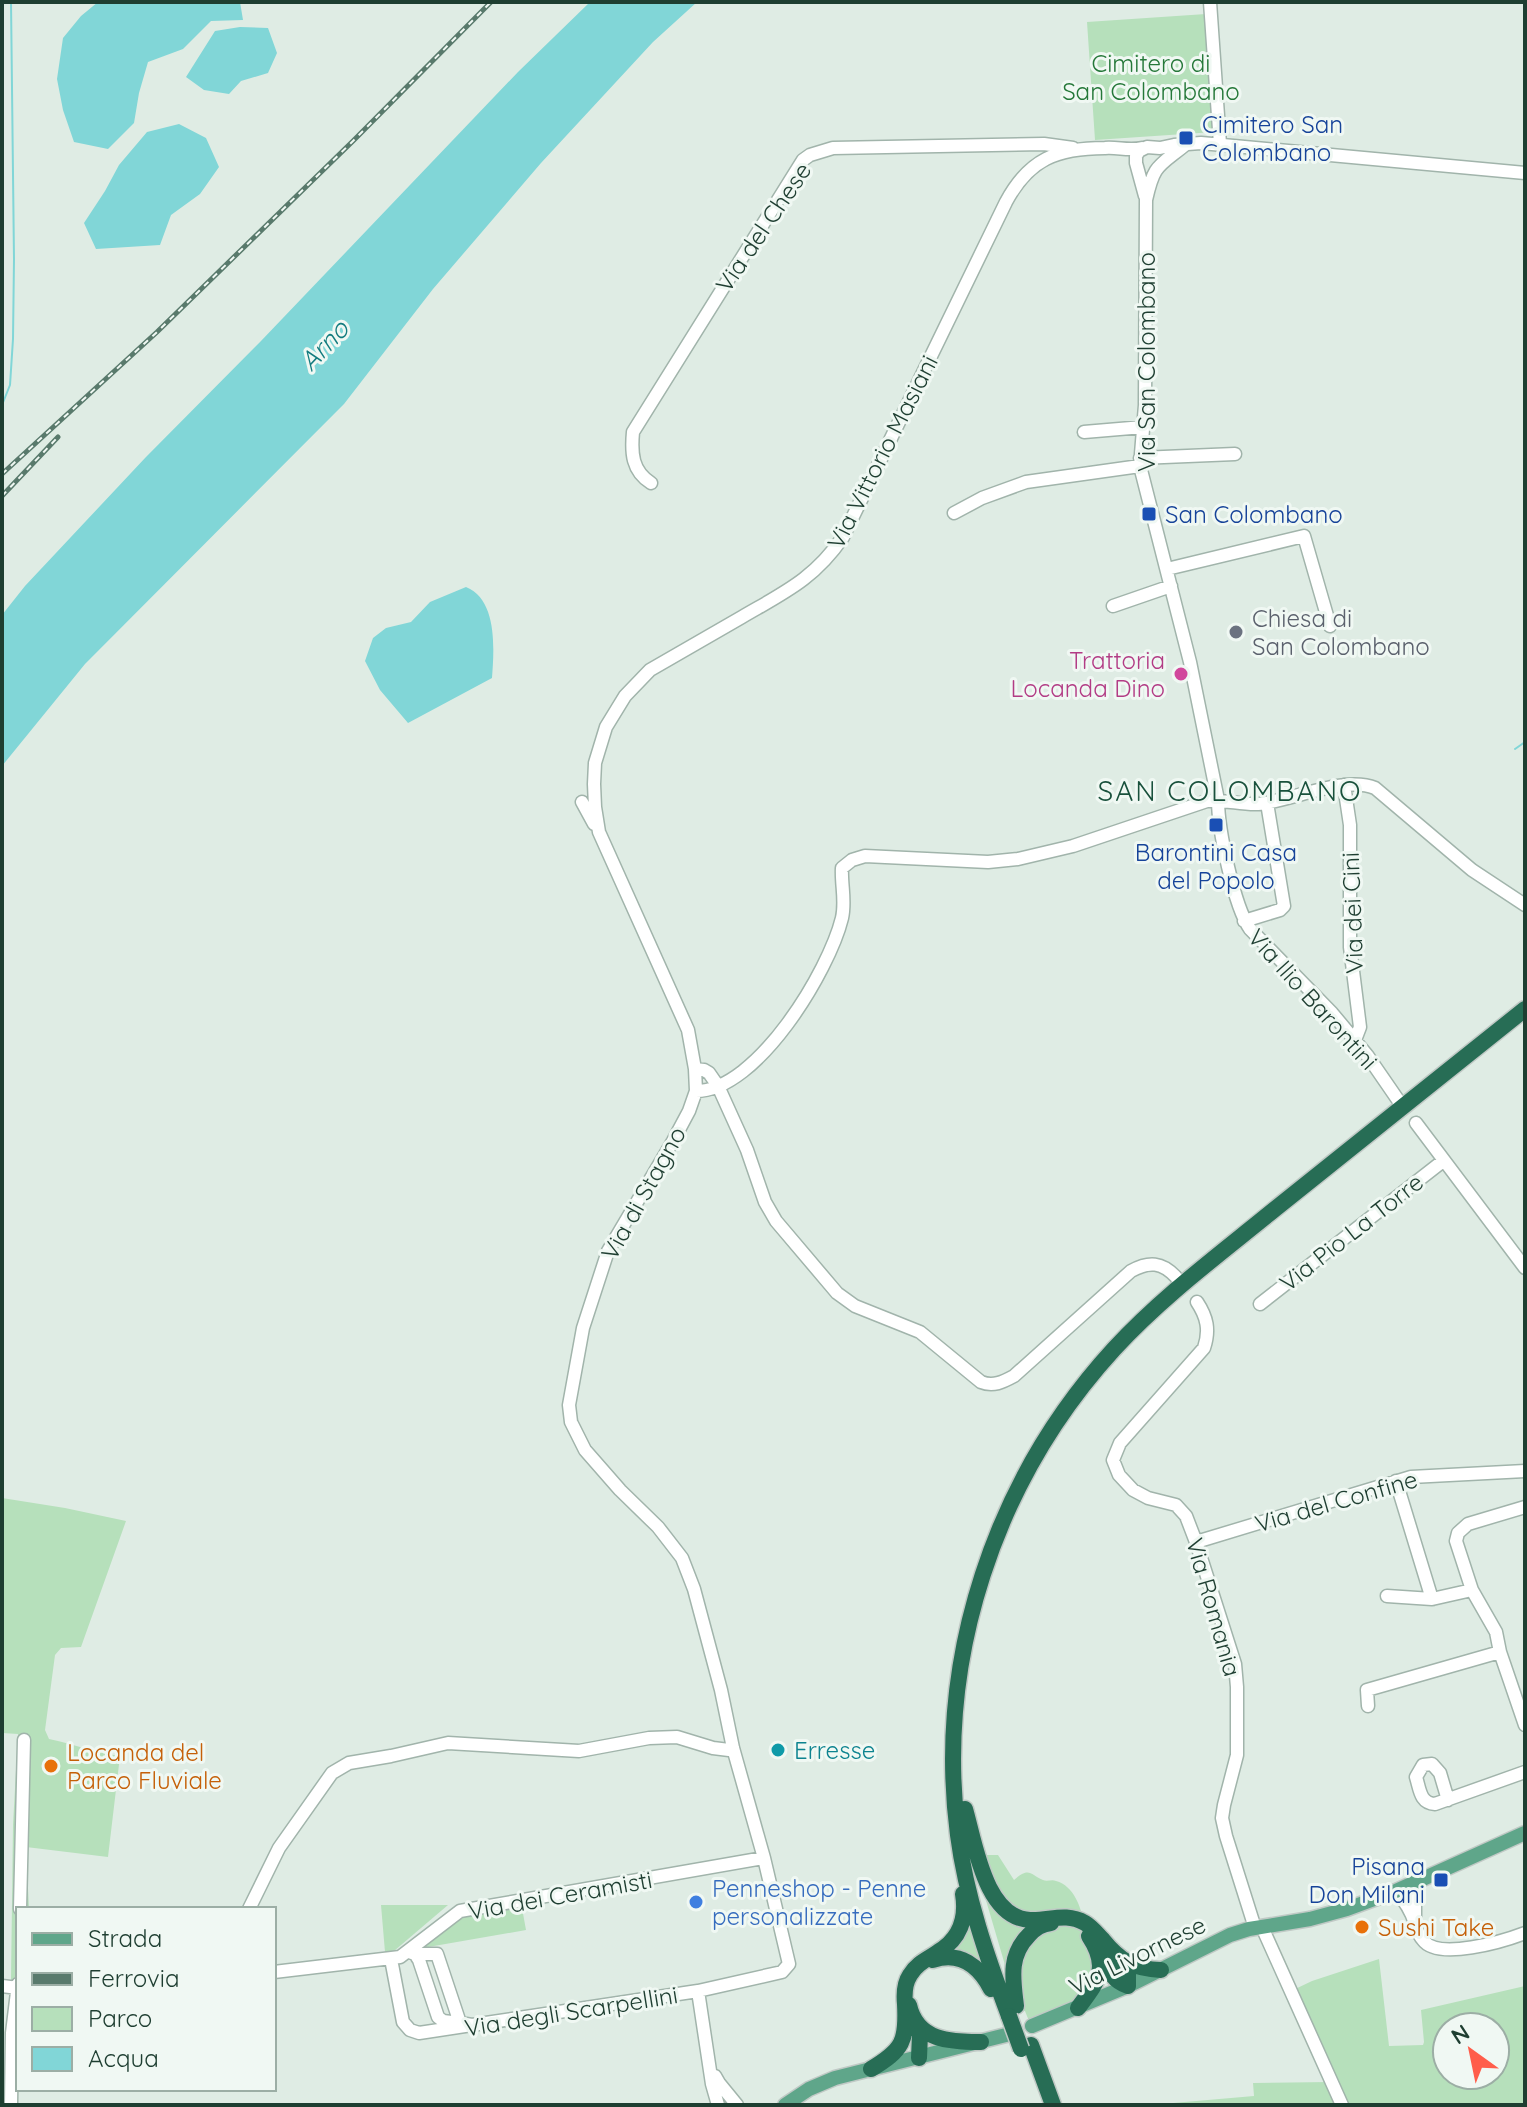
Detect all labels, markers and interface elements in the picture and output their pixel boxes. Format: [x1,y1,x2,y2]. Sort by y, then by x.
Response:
park label: Cimitero di San Colombano [1062,48,1240,106]
place label: Cimitero San Colombano [1202,109,1343,167]
marker: Cimitero San Colombano [1177,129,1195,147]
street label: Via del Chese [709,156,817,298]
street label: Via San Colombano [1131,252,1161,472]
water label: Arno [292,312,357,377]
street label: Via Vittorio Masiani [820,350,944,554]
place label: San Colombano [1165,499,1343,529]
marker: San Colombano [1140,505,1158,523]
place label: Chiesa di San Colombano [1252,603,1430,661]
marker: Chiesa di San Colombano [1227,623,1245,641]
place label: Trattoria Locanda Dino [1010,645,1165,703]
marker: Trattoria Locanda Dino [1172,665,1190,683]
district label: SAN COLOMBANO [1097,773,1363,808]
marker: Barontini Casa del Popolo [1207,816,1225,834]
place label: Barontini Casa del Popolo [1135,837,1297,895]
street label: Via dei Cini [1335,852,1369,974]
street label: Via Ilio Barontini [1242,922,1384,1076]
street label: Via di Stagno [594,1121,692,1265]
street label: Via Pio La Torre [1273,1167,1429,1297]
street label: Via del Confine [1251,1463,1421,1539]
street label: Via Romania [1180,1534,1248,1680]
place label: Erresse [794,1735,875,1765]
place label: Locanda del Parco Fluviale [67,1737,222,1795]
marker: Erresse [769,1741,787,1759]
marker: Locanda del Parco Fluviale [42,1757,60,1775]
place label: Pisana Don Milani [1309,1851,1425,1909]
street label: Via dei Ceramisti [466,1864,654,1926]
marker: Pisana Don Milani [1432,1871,1450,1889]
place label: Penneshop - Penne personalizzate [712,1873,926,1931]
marker: Penneshop - Penne personalizzate [687,1893,705,1911]
legend [16,1907,276,2091]
street label: Via Livornese [1064,1909,1210,2001]
place label: Sushi Take [1378,1912,1494,1942]
marker: Sushi Take [1353,1918,1371,1936]
text: Strada [88,1923,162,1953]
text: Ferrovia [88,1963,180,1993]
street label: Via degli Scarpellini [462,1979,680,2043]
text: Parco [88,2003,152,2033]
north arrow [1431,2011,1511,2091]
text: N [1446,2018,1475,2050]
text: Acqua [88,2043,159,2073]

